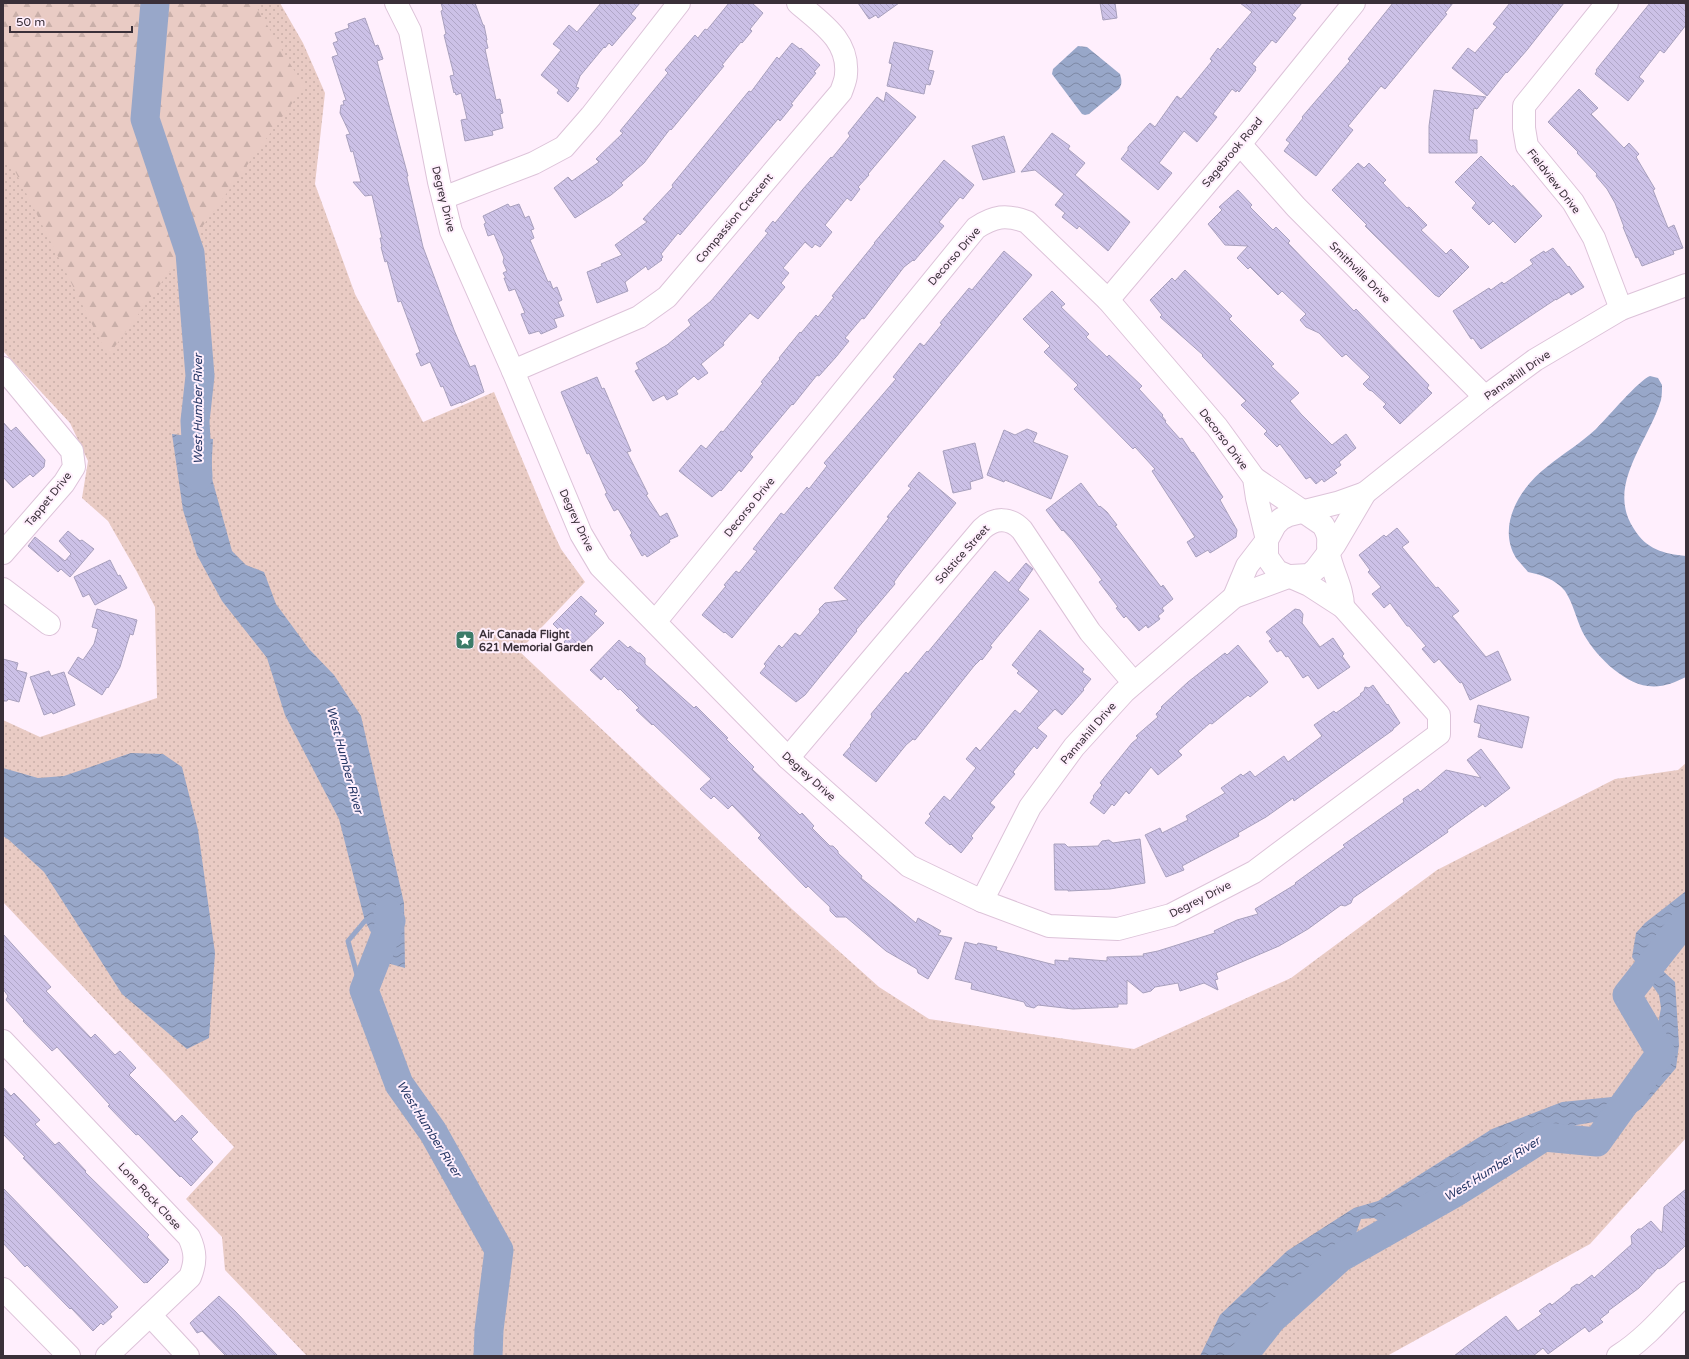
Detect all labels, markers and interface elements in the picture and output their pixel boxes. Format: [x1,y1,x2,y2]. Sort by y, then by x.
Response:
scale bar [10,8,132,34]
text: 50 m [16,15,45,29]
street label: Sagebrook Road [1199,115,1265,190]
street label: Fieldview Drive [1524,146,1583,216]
street label: Degrey Drive [429,165,458,233]
street label: Compassion Crescent [693,171,776,266]
street label: Decorso Drive [926,225,983,288]
street label: Smithville Drive [1327,239,1393,305]
street label: Pannahill Drive [1482,348,1553,403]
water label: West Humber River [191,352,205,464]
street label: Decorso Drive [1196,406,1251,472]
street label: Tappet Drive [22,469,74,529]
street label: Decorso Drive [721,475,777,540]
street label: Degrey Drive [556,487,597,553]
street label: Solstice Street [933,522,992,586]
place label: Air Canada Flight 621 Memorial Garden [479,628,594,654]
place icon: Air Canada Flight 621 Memorial Garden [454,629,476,651]
street label: Pannahill Drive [1058,700,1119,767]
water label: West Humber River [324,705,366,816]
street label: Degrey Drive [779,749,838,804]
street label: Degrey Drive [1167,878,1233,921]
water label: West Humber River [394,1079,465,1181]
water label: West Humber River [1442,1133,1544,1204]
street label: Lone Rock Close [115,1160,184,1232]

